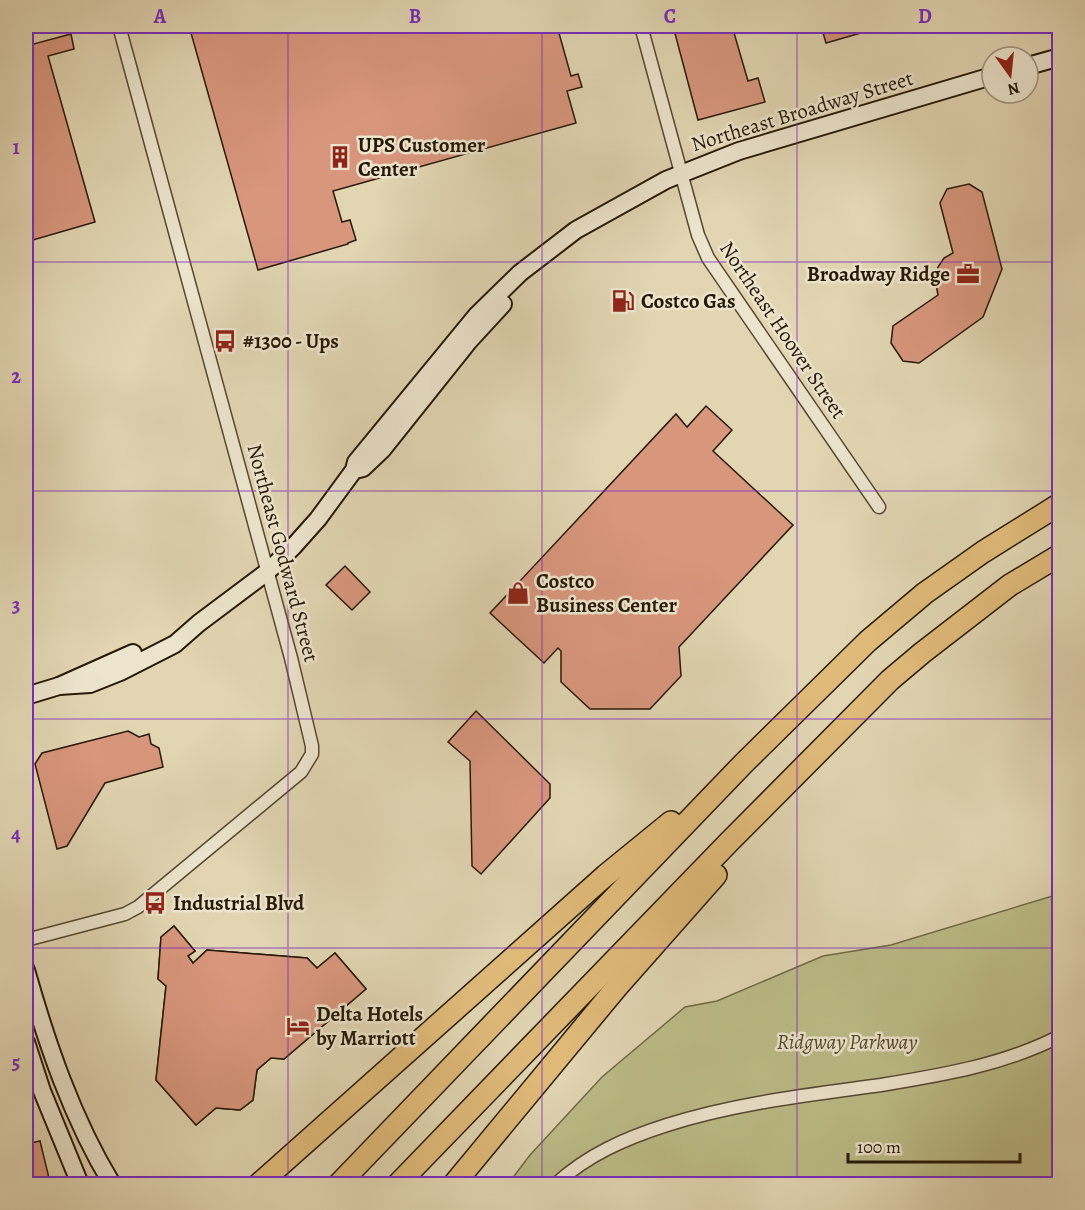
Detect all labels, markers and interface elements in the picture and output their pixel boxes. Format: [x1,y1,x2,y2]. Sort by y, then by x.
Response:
text: A [153,3,167,30]
text: B [409,3,421,30]
text: C [664,3,676,30]
text: D [918,3,932,30]
north arrow [980,45,1040,105]
street label: Northeast Broadway Street [688,64,916,158]
text: N [1005,76,1022,101]
place label: UPS Customer Center [358,131,486,183]
text: 1 [12,134,20,161]
building icon: UPS Customer Center [327,144,353,170]
street label: Northeast Hoover Street [713,236,853,424]
place label: Broadway Ridge [807,260,950,288]
office icon: Broadway Ridge [955,261,981,287]
place label: Costco Gas [641,287,735,315]
fuel station icon: Costco Gas [610,288,636,314]
place label: #1300 - Ups [243,327,339,355]
bus stop icon: #1300 - Ups [212,328,238,354]
text: 2 [11,363,21,390]
street label: Northeast Godward Street [240,441,326,665]
place label: Costco Business Center [536,567,677,619]
shop icon: Costco Business Center [505,580,531,606]
text: 3 [12,592,20,619]
text: 4 [11,821,21,848]
place label: Industrial Blvd [173,889,305,917]
bus stop icon: Industrial Blvd [142,890,168,916]
place label: Delta Hotels by Marriott [315,1000,423,1052]
hotel icon: Delta Hotels by Marriott [285,1013,311,1039]
park label: Ridgway Parkway [777,1028,917,1056]
text: 5 [12,1049,20,1076]
scale bar [848,1126,1020,1164]
text: 100 m [857,1135,901,1159]

